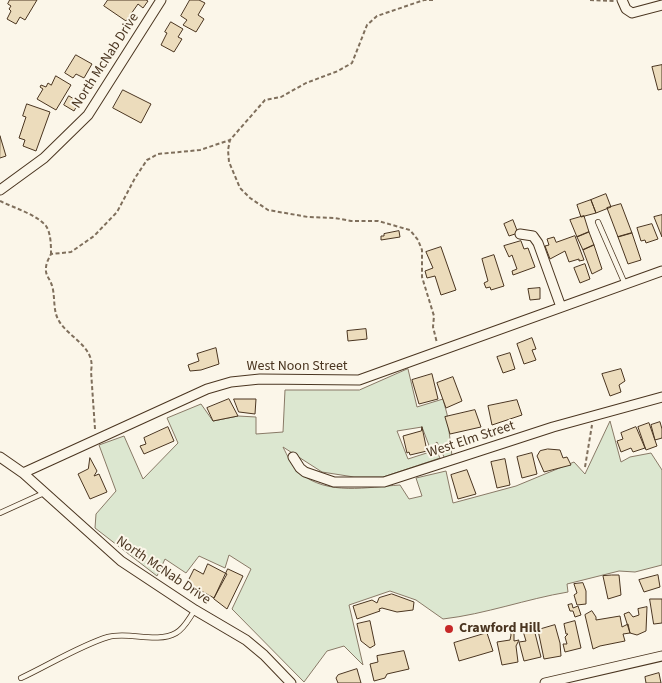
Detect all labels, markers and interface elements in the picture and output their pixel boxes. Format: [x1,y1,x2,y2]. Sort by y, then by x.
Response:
street label: North McNab Drive [69,10,143,112]
street label: West Noon Street [247,359,347,375]
street label: West Elm Street [425,418,517,462]
street label: North McNab Drive [113,533,213,609]
place label: Crawford Hill [459,621,541,637]
marker: Crawford Hill [443,623,455,635]

